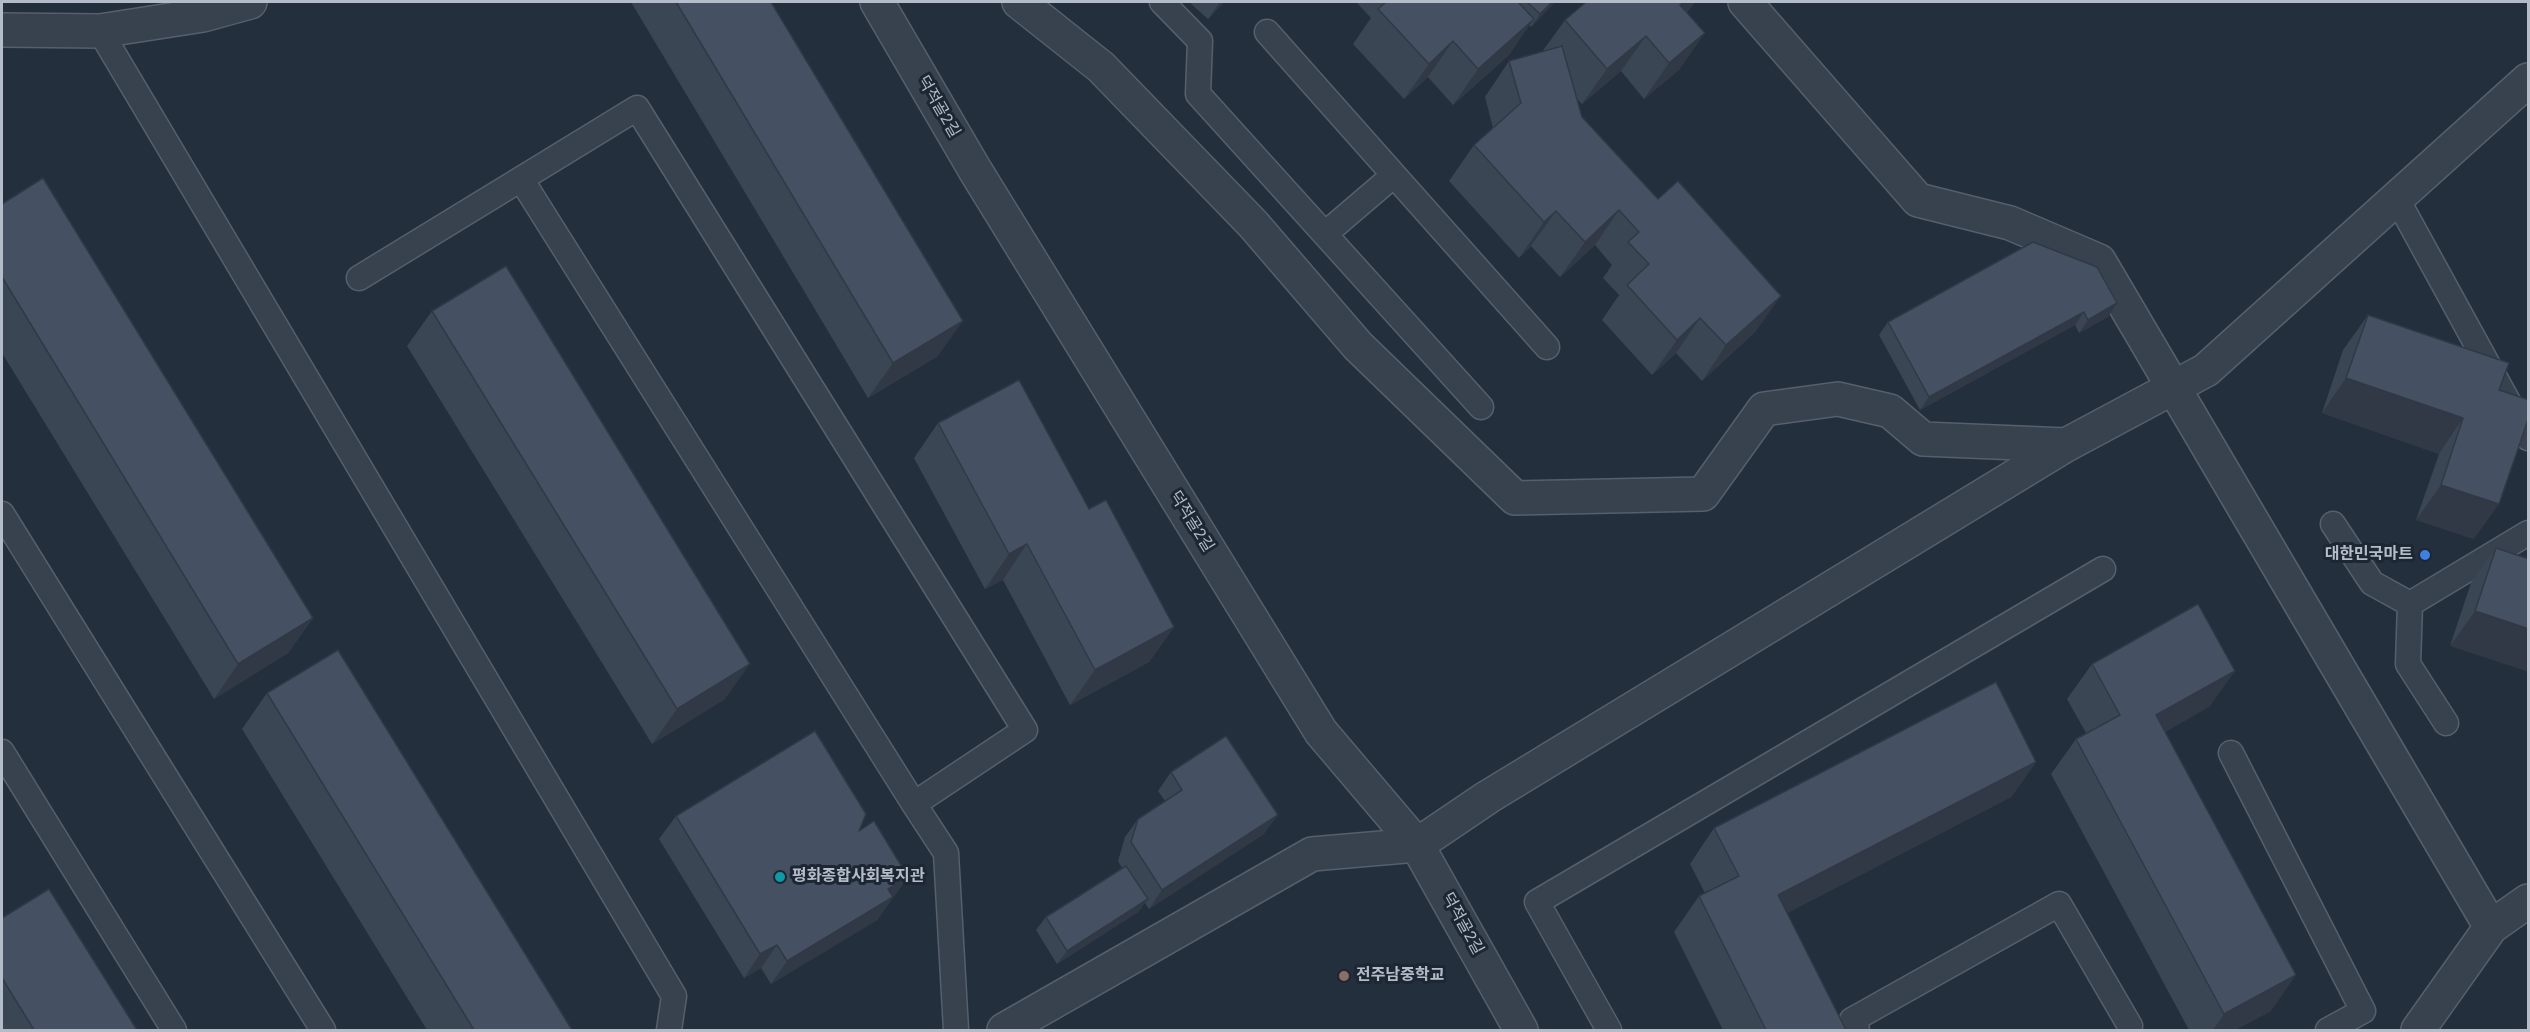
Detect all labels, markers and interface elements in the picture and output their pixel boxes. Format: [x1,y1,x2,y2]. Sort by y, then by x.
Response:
street label: 덕적골2길 [913,73,963,141]
street label: 덕적골2길 [1165,488,1217,556]
place label: 대한민국마트 [2325,545,2413,565]
marker: 대한민국마트 [2418,548,2432,562]
place label: 평화종합사회복지관 [792,867,924,887]
marker: 평화종합사회복지관 [773,870,787,884]
street label: 덕적골2길 [1437,890,1487,958]
place label: 전주남중학교 [1356,966,1444,986]
marker: 전주남중학교 [1337,969,1351,983]

